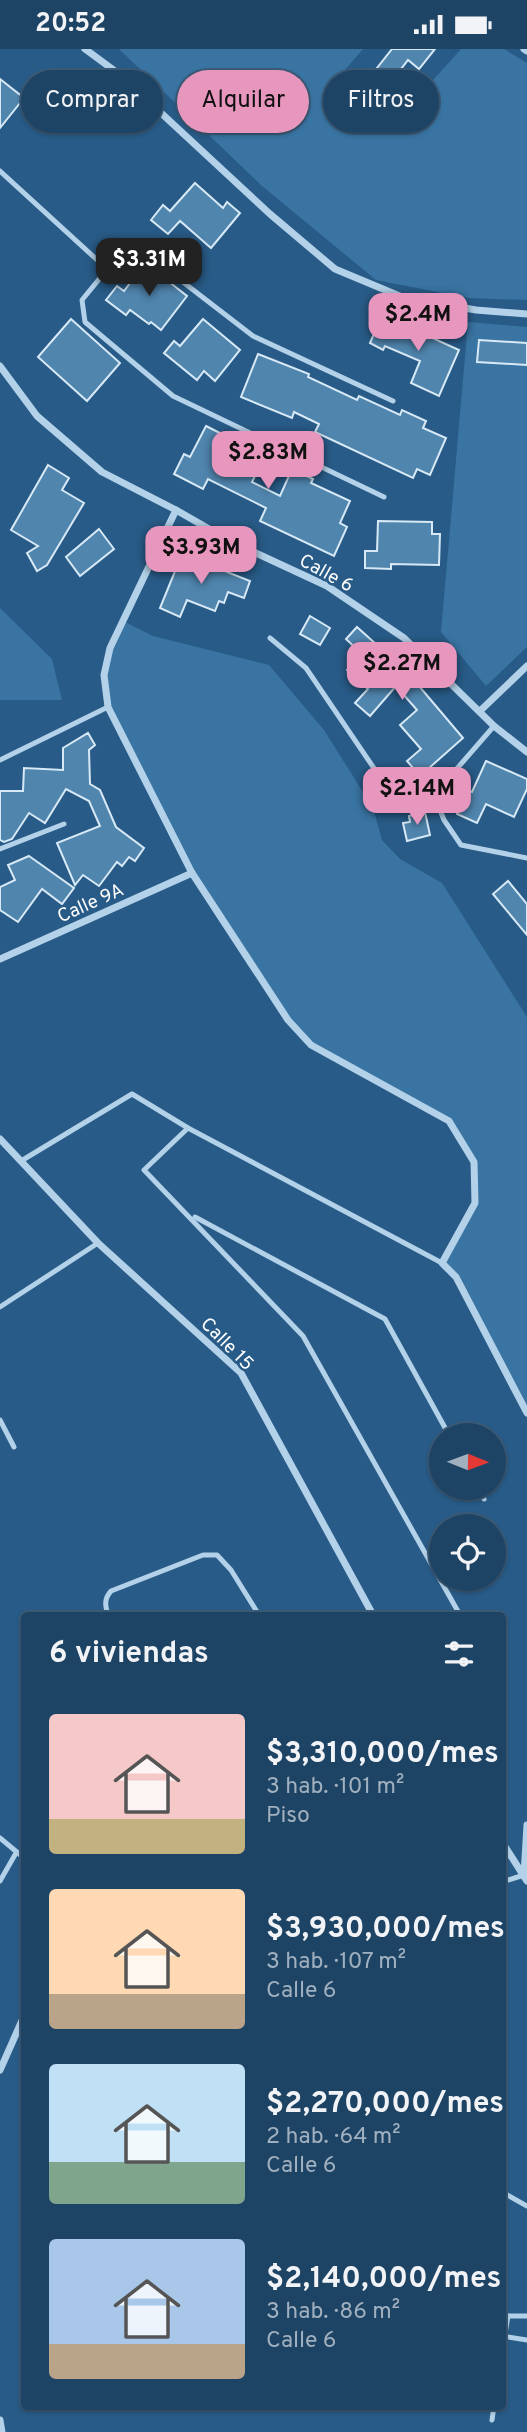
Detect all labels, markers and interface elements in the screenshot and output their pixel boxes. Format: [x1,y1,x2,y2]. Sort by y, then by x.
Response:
text: 20:52 [35,8,106,41]
chip: Comprar [21,70,163,133]
chip: Alquilar [177,70,309,133]
chip: Filtros [323,70,439,133]
pin: $3.31M [92,239,206,298]
text: $3.31M [112,246,186,275]
pin: $2.4M [369,293,467,353]
text: $2.4M [385,301,451,330]
pin: $2.83M [211,431,325,491]
text: $2.83M [228,439,308,468]
pin: $3.93M [144,526,258,586]
text: $3.93M [161,534,241,563]
street label: Calle 6 [295,549,357,598]
pin: $2.27M [345,643,459,702]
text: $2.27M [363,650,441,679]
pin: $2.14M [360,767,474,827]
text: $2.14M [379,775,455,804]
street label: Calle 9A [54,879,128,929]
street label: Calle 15 [195,1313,258,1376]
north arrow [429,1423,506,1500]
map controls [429,1423,506,1591]
button: locate [429,1514,506,1591]
icon: filters [440,1635,478,1673]
text: 6 viviendas [49,1636,209,1673]
text: $3,310,000/mes [266,1736,499,1773]
icon: home [105,1742,189,1826]
text: 3 hab. · 101 m² [266,1773,404,1802]
text: Piso [266,1802,310,1831]
text: $3,930,000/mes [266,1911,505,1948]
icon: home [105,1917,189,2001]
text: 3 hab. · 107 m² [266,1948,406,1977]
text: Calle 6 [266,1977,337,2006]
text: $2,270,000/mes [266,2086,504,2123]
icon: home [105,2092,189,2176]
text: 2 hab. · 64 m² [266,2123,401,2152]
text: Calle 6 [266,2152,337,2181]
text: $2,140,000/mes [266,2261,501,2298]
icon: home [105,2267,189,2351]
text: 3 hab. · 86 m² [266,2298,400,2327]
text: Calle 6 [266,2327,337,2356]

